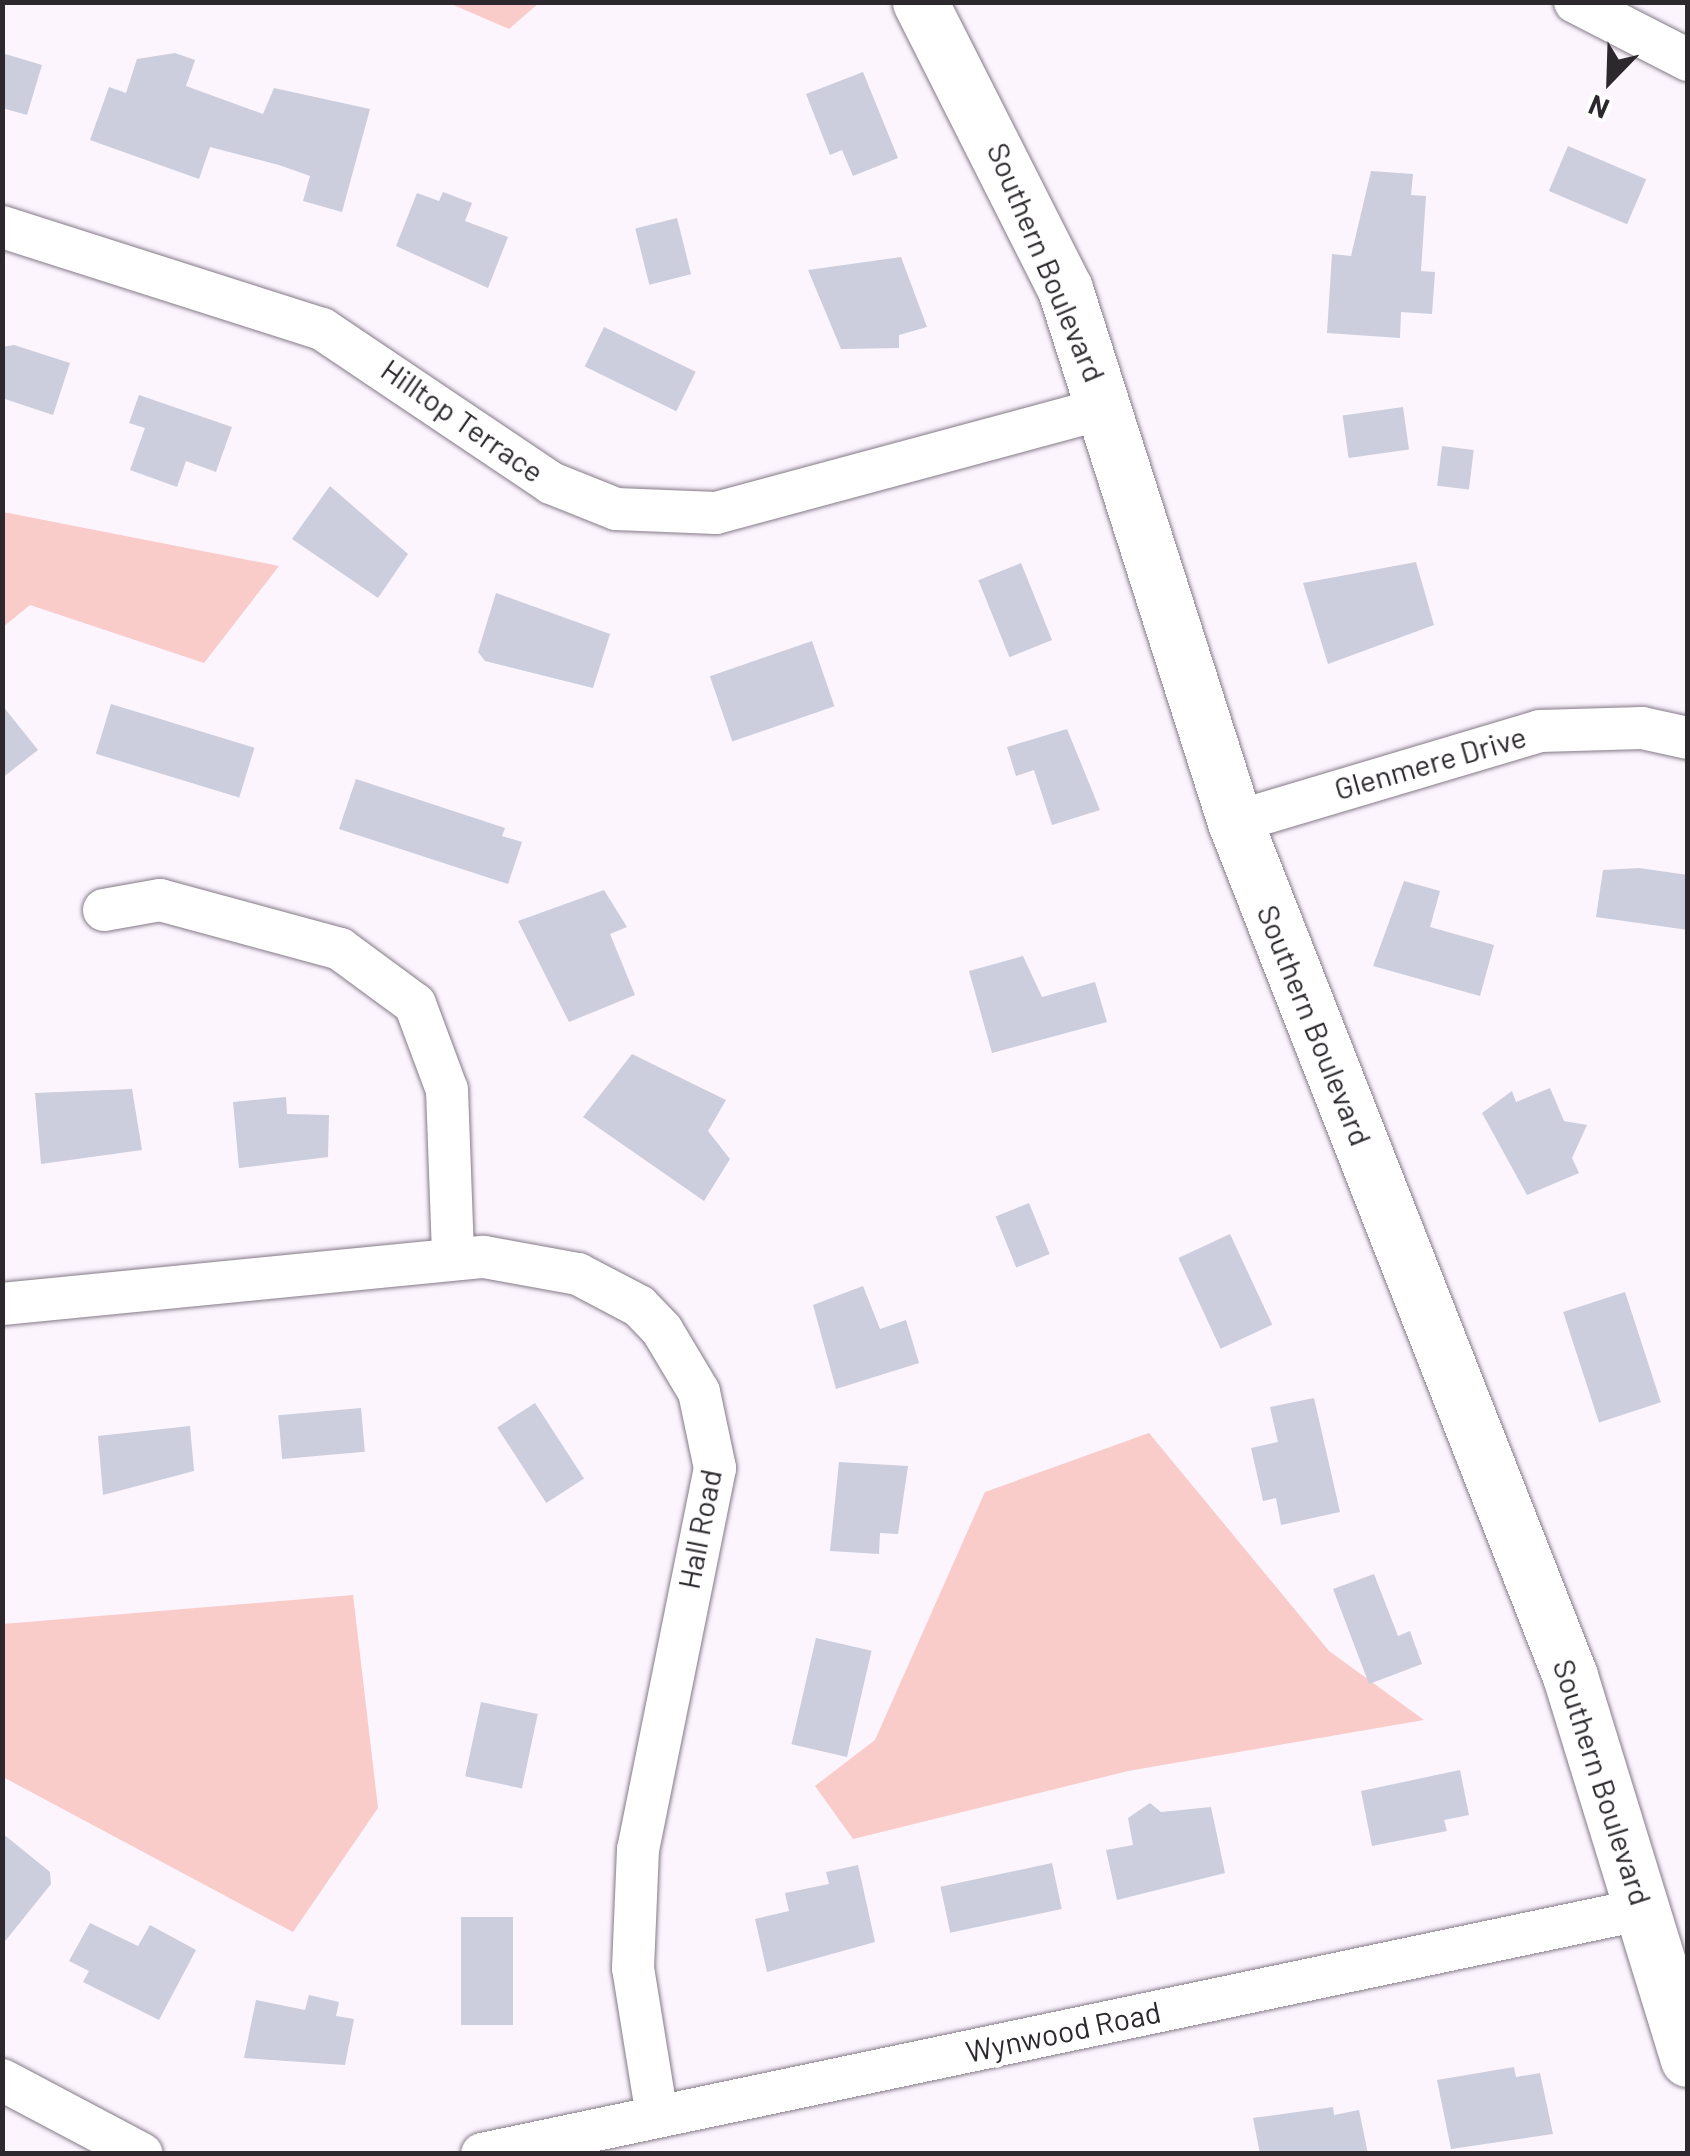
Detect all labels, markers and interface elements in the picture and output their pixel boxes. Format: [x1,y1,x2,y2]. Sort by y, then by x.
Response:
north arrow [1560,30,1660,130]
text: N [1583,88,1613,127]
street label: Southern Boulevard [980,137,1114,387]
street label: Hilltop Terrace [375,351,551,489]
street label: Glenmere Drive [1330,717,1530,807]
street label: Southern Boulevard [1250,900,1380,1150]
street label: Hall Road [670,1466,728,1592]
street label: Southern Boulevard [1546,1655,1660,1909]
street label: Wynwood Road [962,1993,1164,2069]

